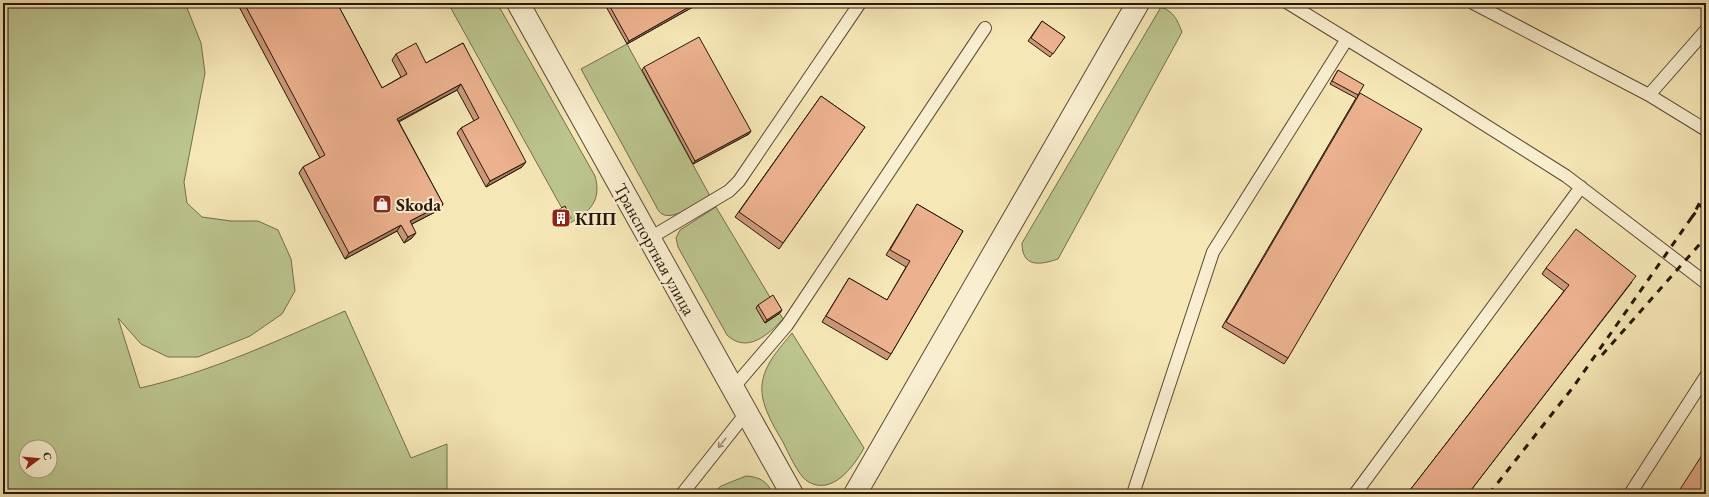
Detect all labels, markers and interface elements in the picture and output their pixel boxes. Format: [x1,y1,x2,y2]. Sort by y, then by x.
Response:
street label: Транспортная улица [609,179,701,320]
shop icon: Skoda [371,193,393,215]
place label: Skoda [396,193,441,216]
building icon: КПП [550,207,572,229]
place label: КПП [575,207,616,230]
one-way arrow [718,437,727,448]
north arrow [18,439,58,479]
text: С [40,451,55,462]

